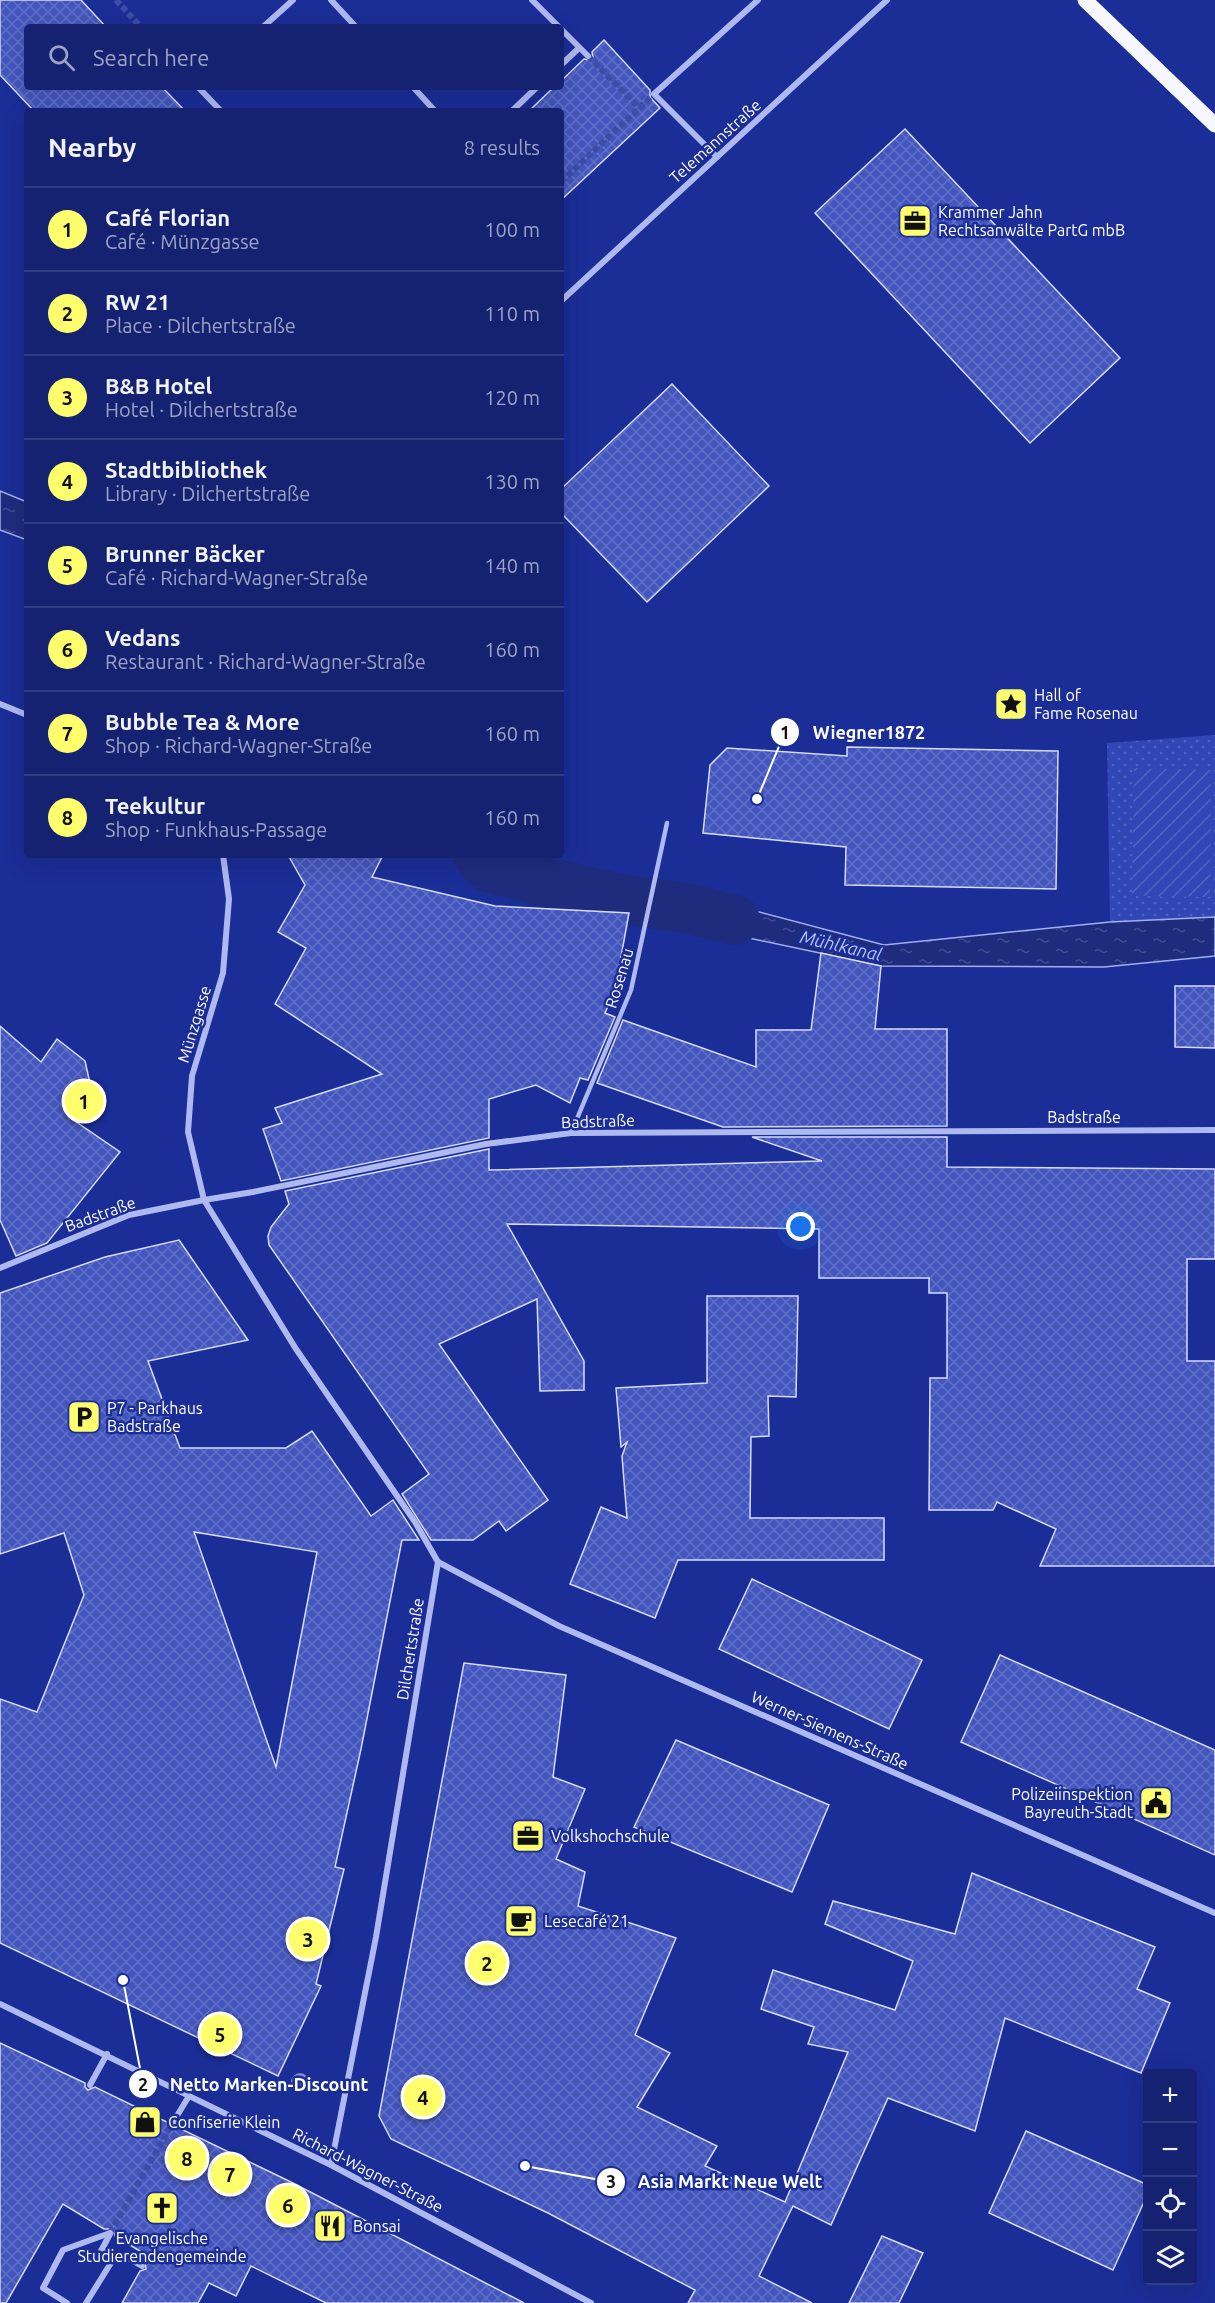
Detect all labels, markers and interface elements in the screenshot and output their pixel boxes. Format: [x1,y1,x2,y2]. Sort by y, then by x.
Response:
search box [24,24,564,90]
icon: search [45,41,78,74]
text: Search here [93,45,209,70]
street label: Telemannstraße [666,95,764,187]
text: Nearby [48,133,136,162]
text: 8 results [464,136,540,159]
office icon: Krammer Jahn Rechtsanwälte PartG mbB [897,203,933,239]
place label: Krammer Jahn Rechtsanwälte PartG mbB [938,203,1125,239]
text: Café Florian [105,205,230,230]
text: 1 [62,218,73,241]
text: 100 m [484,218,540,241]
text: Café · Münzgasse [105,230,260,253]
text: RW 21 [105,289,170,314]
text: 2 [62,302,73,325]
text: 110 m [484,302,540,325]
text: Place · Dilchertstraße [105,314,296,337]
text: B&B Hotel [105,373,212,398]
text: 3 [62,386,73,409]
text: 120 m [484,386,540,409]
text: Hotel · Dilchertstraße [105,398,298,421]
text: Stadtbibliothek [105,457,267,482]
text: 4 [62,470,73,493]
text: 130 m [484,470,540,493]
text: Library · Dilchertstraße [105,482,310,505]
text: Brunner Bäcker [105,541,265,566]
text: 5 [62,554,73,577]
text: 140 m [484,554,540,577]
text: Café · Richard-Wagner-Straße [105,566,368,589]
text: Vedans [105,625,180,650]
text: 6 [62,638,73,661]
text: 160 m [484,638,540,661]
text: Restaurant · Richard-Wagner-Straße [105,650,426,673]
place icon: Hall of Fame Rosenau [993,686,1029,722]
place label: Hall of Fame Rosenau [1034,686,1138,722]
text: Bubble Tea & More [105,709,300,734]
callout: Wiegner1872 [770,714,937,750]
text: 7 [62,722,73,745]
text: 160 m [484,722,540,745]
text: 1 [780,722,790,742]
text: Wiegner1872 [813,722,925,742]
text: Shop · Richard-Wagner-Straße [105,734,372,757]
text: Teekultur [105,793,205,818]
text: 8 [62,806,73,829]
text: 160 m [484,806,540,829]
text: Shop · Funkhaus-Passage [105,818,327,841]
water label: Mühlkanal [798,926,884,964]
street label: Rosenau [601,946,637,1010]
street label: Münzgasse [174,983,214,1065]
pin: 1 [64,1078,104,1124]
street label: Badstraße [1047,1108,1121,1126]
street label: Badstraße [561,1111,635,1131]
street label: Badstraße [62,1193,138,1235]
your location [786,1212,815,1241]
parking icon: P7 - Parkhaus Badstraße [66,1399,102,1435]
place label: P7 - Parkhaus Badstraße [107,1399,203,1435]
street label: Dilchertstraße [393,1597,427,1701]
street label: Werner-Siemens-Straße [749,1687,911,1773]
place label: Polizeiinspektion Bayreuth-Stadt [1011,1785,1134,1821]
public building icon: Polizeiinspektion Bayreuth-Stadt [1138,1785,1174,1821]
office icon: Volkshochschule [510,1818,546,1854]
place label: Volkshochschule [551,1827,670,1845]
cafe icon: Lesecafé 21 [503,1903,539,1939]
place label: Lesecafé 21 [544,1912,629,1930]
pin: 3 [288,1916,328,1962]
pin: 2 [468,1940,506,1986]
pin: 5 [200,2012,240,2056]
callout: Netto Marken-Discount [128,2066,380,2102]
map controls [1143,2069,1197,2285]
button: + [1143,2069,1197,2123]
text: 2 [138,2074,148,2094]
text: Netto Marken-Discount [170,2074,368,2094]
pin: 4 [404,2074,442,2120]
shop icon: Confiserie Klein [127,2104,163,2140]
place label: Confiserie Klein [168,2113,280,2131]
button: − [1143,2123,1197,2177]
street label: Richard-Wagner-Straße [290,2124,446,2216]
pin: 8 [168,2136,207,2180]
pin: 7 [210,2152,250,2196]
callout: Asia Markt Neue Welt [596,2164,834,2200]
text: 3 [606,2171,616,2191]
text: Asia Markt Neue Welt [638,2171,823,2191]
button: locate [1143,2177,1197,2231]
pin: 6 [268,2182,308,2228]
church icon: Evangelische Studierendengemeinde [144,2190,180,2226]
restaurant icon: Bonsai [312,2208,348,2244]
place label: Bonsai [353,2217,401,2235]
place label: Evangelische Studierendengemeinde [77,2229,247,2265]
button: layers [1143,2231,1197,2285]

